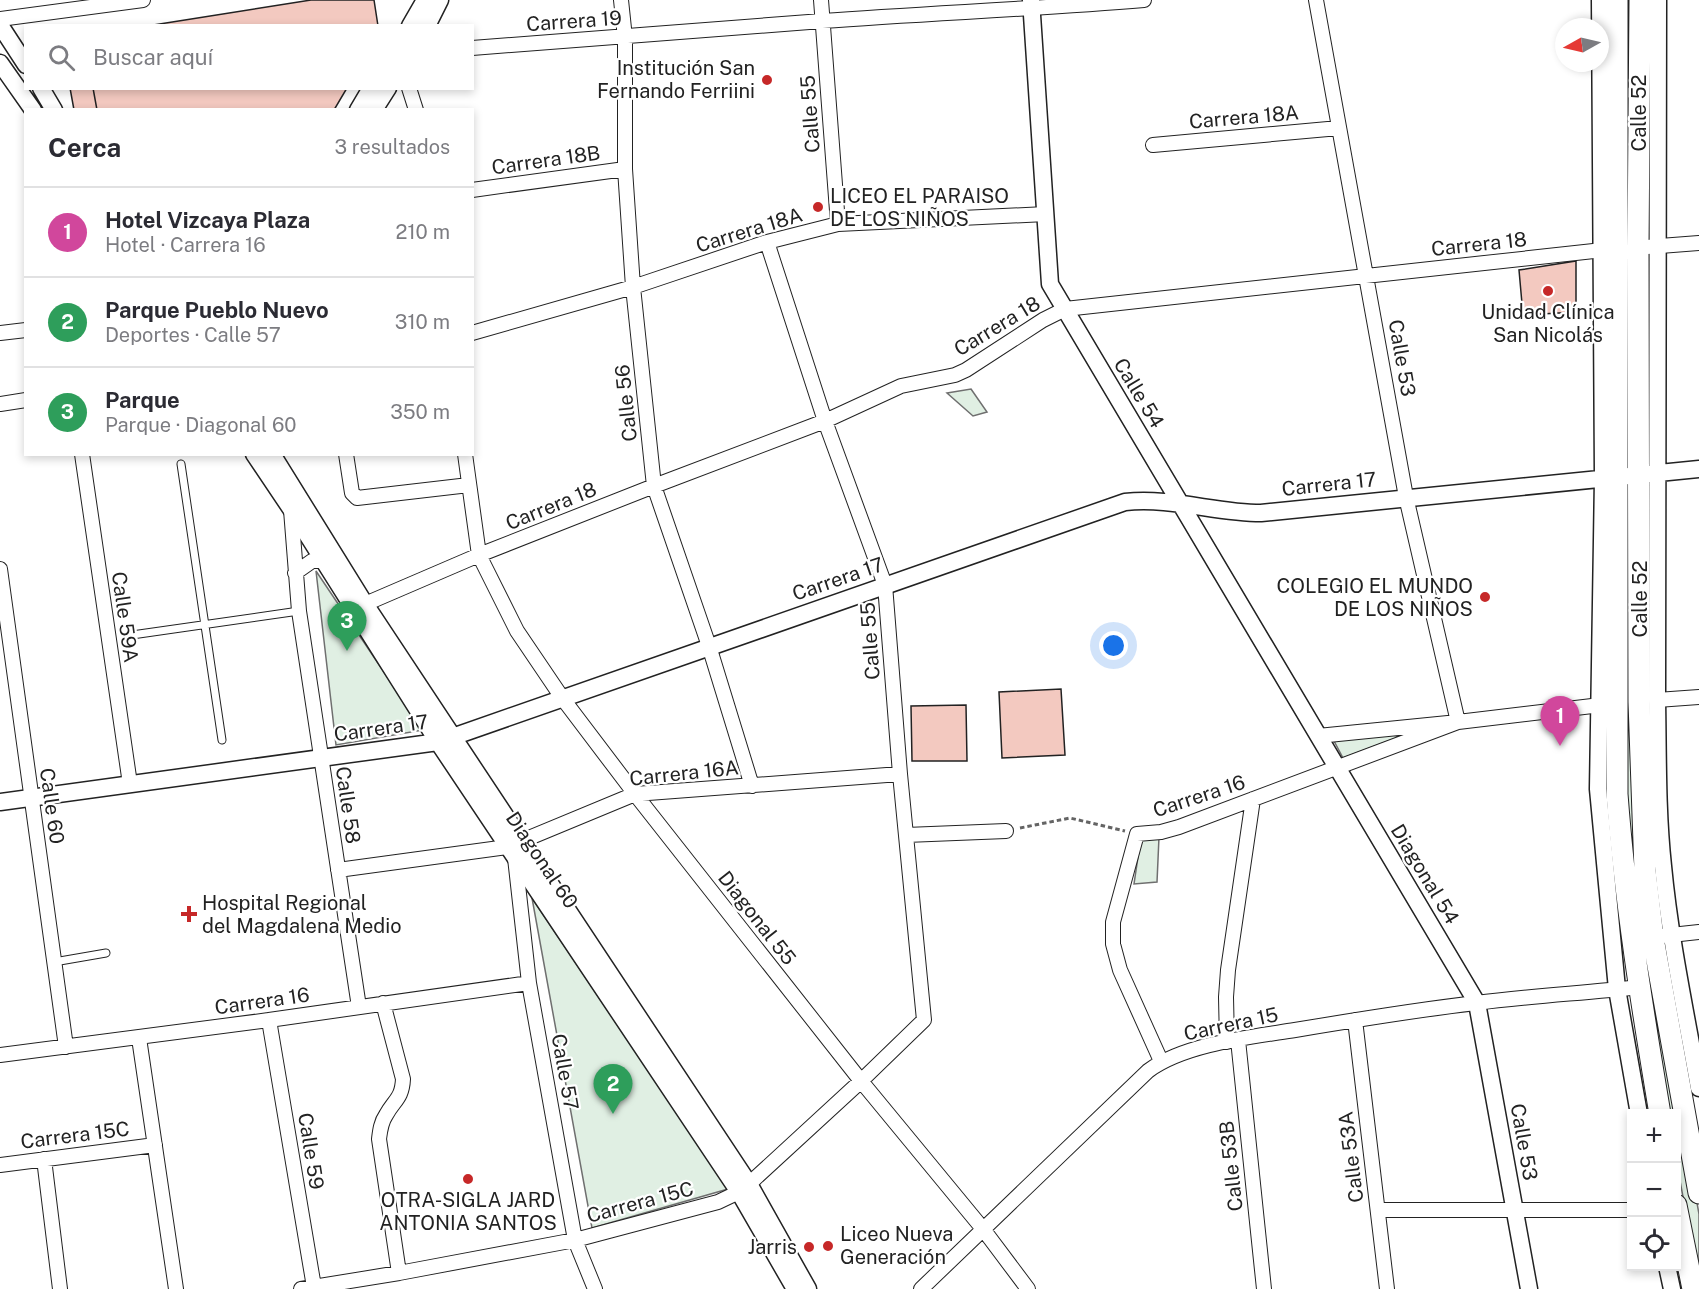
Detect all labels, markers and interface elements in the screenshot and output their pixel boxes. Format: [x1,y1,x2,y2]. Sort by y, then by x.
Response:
street label: Carrera 19 [526,6,622,36]
north arrow [1555,18,1609,72]
search box [24,24,474,90]
icon: search [45,41,78,74]
text: Buscar aquí [93,44,213,70]
place label: Institución San Fernando Ferriini [597,56,755,103]
marker: Institución San Fernando Ferriini [760,73,774,87]
street label: Calle 55 [795,74,825,154]
street label: Calle 52 [1627,75,1651,151]
street label: Carrera 18A [1188,100,1300,134]
text: Cerca [48,132,121,163]
text: 3 resultados [334,135,450,159]
street label: Carrera 18B [490,141,602,179]
place label: LICEO EL PARAISO DE LOS NIÑOS [830,184,1009,231]
marker: LICEO EL PARAISO DE LOS NIÑOS [811,200,825,214]
street label: Carrera 18A [693,202,805,258]
text: Hotel Vizcaya Plaza [105,207,310,233]
text: 1 [63,220,72,244]
text: 210 m [396,220,450,244]
street label: Carrera 18 [1430,227,1528,261]
text: Hotel · Carrera 16 [105,233,266,257]
marker: Unidad Clínica San Nicolás [1541,284,1555,298]
street label: Carrera 18 [950,291,1044,361]
text: Parque Pueblo Nuevo [105,297,329,323]
place label: Unidad Clínica San Nicolás [1481,300,1615,347]
text: 2 [61,310,74,334]
text: 310 m [395,310,450,334]
street label: Calle 53 [1383,318,1421,398]
text: Deportes · Calle 57 [105,323,281,347]
street label: Calle 54 [1109,354,1169,432]
street label: Calle 56 [610,363,642,443]
text: Parque [105,387,180,413]
text: 3 [61,400,74,424]
text: 350 m [390,400,450,424]
text: Parque · Diagonal 60 [105,413,297,437]
street label: Carrera 17 [1280,467,1378,501]
street label: Carrera 18 [502,477,600,535]
street label: Carrera 17 [789,552,887,606]
street label: Calle 52 [1628,561,1652,637]
street label: Calle 59A [107,570,143,664]
place label: COLEGIO EL MUNDO DE LOS NIÑOS [1277,574,1473,621]
marker: COLEGIO EL MUNDO DE LOS NIÑOS [1478,590,1492,604]
street label: Calle 55 [855,601,885,681]
pin: 3 [328,602,366,651]
your location [1099,631,1128,660]
pin: 1 [1540,696,1580,746]
street label: Carrera 17 [332,710,430,746]
street label: Carrera 16A [628,755,740,791]
street label: Calle 58 [331,765,365,845]
street label: Calle 60 [35,766,69,846]
street label: Carrera 16 [1150,770,1248,822]
street label: Diagonal 60 [501,807,583,913]
street label: Diagonal 54 [1386,820,1464,928]
street label: Diagonal 55 [713,866,801,970]
place label: Hospital Regional del Magdalena Medio [202,891,402,938]
marker: Hospital Regional del Magdalena Medio [180,905,198,923]
street label: Carrera 16 [213,982,311,1020]
street label: Carrera 15 [1182,1002,1280,1046]
street label: Calle 57 [547,1032,583,1112]
pin: 2 [594,1064,632,1114]
street label: Calle 53 [1505,1102,1543,1182]
map controls [1627,1109,1681,1271]
button: + [1627,1109,1681,1163]
street label: Calle 53A [1334,1110,1368,1204]
street label: Calle 59 [293,1111,329,1191]
street label: Carrera 15C [19,1116,131,1154]
street label: Calle 53B [1214,1120,1248,1212]
button: − [1627,1163,1681,1217]
marker: OTRA-SIGLA JARD ANTONIA SANTOS [461,1172,475,1186]
street label: Carrera 15C [584,1176,696,1228]
place label: OTRA-SIGLA JARD ANTONIA SANTOS [379,1188,557,1235]
button: locate [1627,1217,1681,1271]
place label: Liceo Nueva Generación [840,1222,953,1269]
place label: Jarris [747,1235,797,1259]
marker: Liceo Nueva Generación [821,1239,835,1253]
marker: Jarris [802,1240,816,1254]

